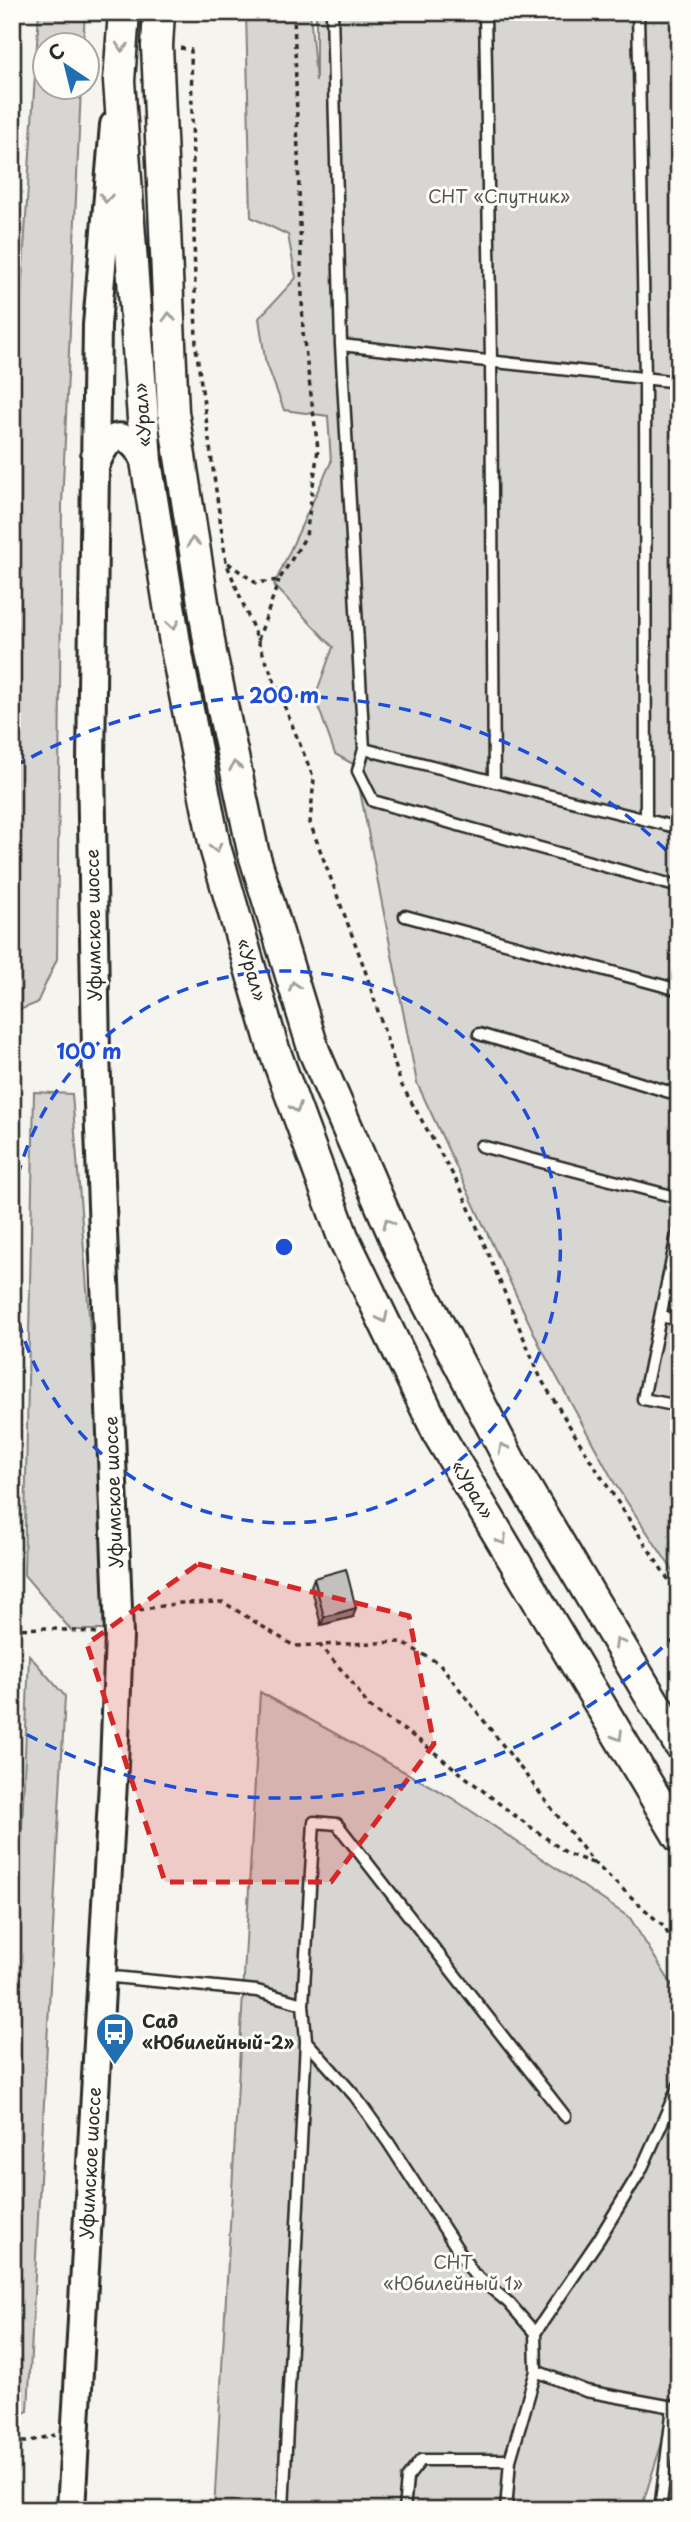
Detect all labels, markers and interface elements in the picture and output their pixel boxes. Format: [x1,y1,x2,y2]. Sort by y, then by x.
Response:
north arrow [32,32,102,102]
text: С [42,36,70,67]
one-way arrow [114,42,129,53]
park label: СНТ «Спутник» [428,182,570,209]
one-way arrow [99,193,114,204]
one-way arrow [161,311,176,322]
street label: «Урал» [126,382,157,448]
one-way arrow [186,537,201,548]
one-way arrow [165,619,180,631]
text: 200 m [249,678,319,710]
one-way arrow [229,760,243,772]
one-way arrow [208,842,222,854]
street label: Уфимское шоссе [78,849,107,1001]
street label: «Урал» [231,935,274,1004]
one-way arrow [288,980,303,992]
text: 100 m [56,1034,122,1066]
one-way arrow [288,1102,302,1114]
one-way arrow [383,1218,397,1230]
centre of rings [272,1235,296,1259]
one-way arrow [374,1311,388,1323]
street label: Уфимское шоссе [96,1416,129,1568]
one-way arrow [497,1443,511,1455]
street label: «Урал» [445,1455,501,1524]
one-way arrow [494,1533,507,1545]
one-way arrow [614,1638,627,1651]
one-way arrow [610,1728,623,1741]
place label: Сад «Юбилейный-2» [142,2007,295,2055]
bus stop icon: Сад «Юбилейный-2» [94,2011,136,2066]
street label: Уфимское шоссе [72,2086,107,2240]
park label: СНТ «Юбилейный 1» [383,2248,523,2296]

